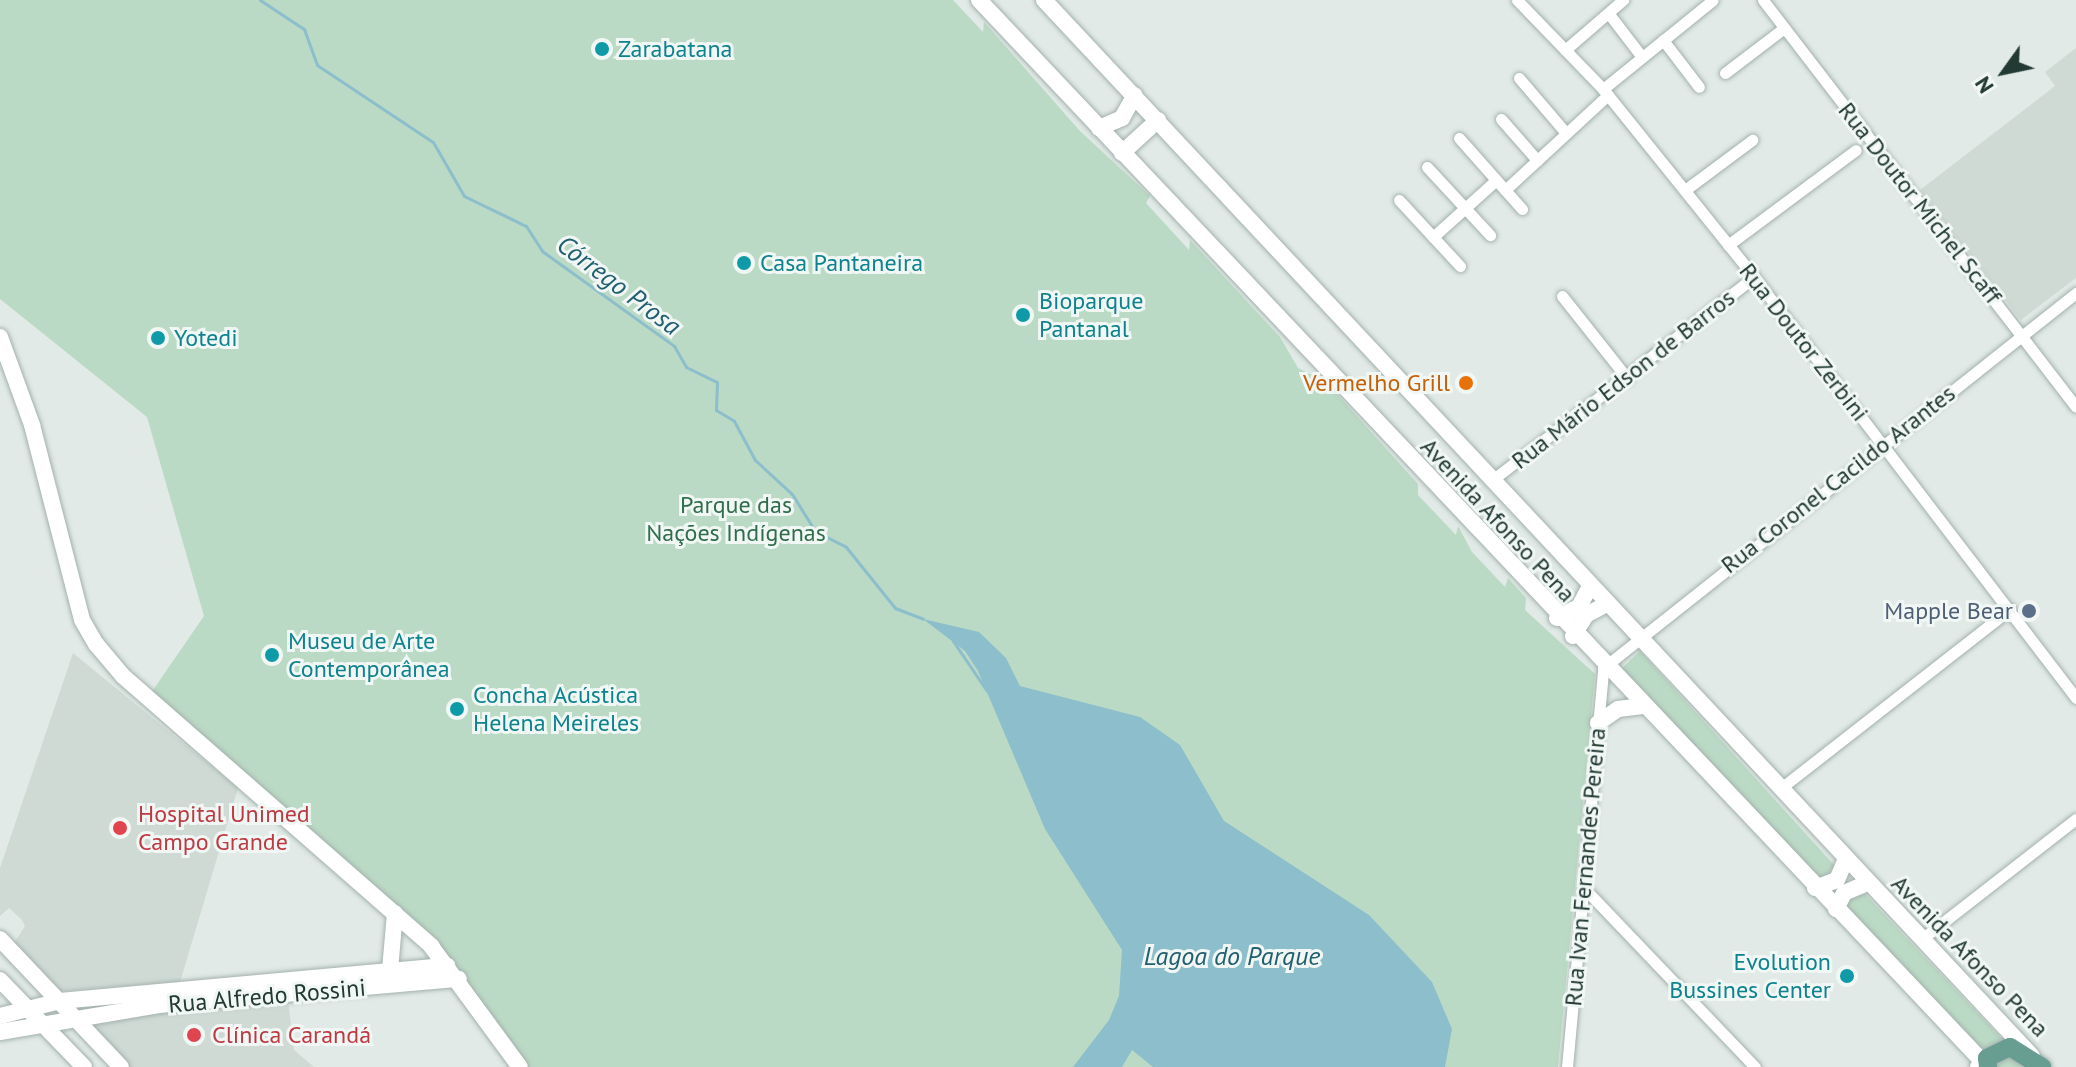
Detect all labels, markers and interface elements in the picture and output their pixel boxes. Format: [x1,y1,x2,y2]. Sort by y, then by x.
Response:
north arrow [1964,32,2044,112]
place label: Zarabatana [618,35,732,63]
marker: Zarabatana [593,40,611,58]
text: N [1968,71,2000,99]
street label: Rua Doutor Michel Scaff [1832,96,2008,310]
water label: Córrego Prosa [551,228,687,342]
place label: Casa Pantaneira [760,249,923,277]
marker: Casa Pantaneira [735,254,753,272]
street label: Rua Doutor Zerbini [1733,257,1875,427]
street label: Rua Mário Edson de Barros [1506,283,1740,475]
place label: Bioparque Pantanal [1039,287,1143,343]
marker: Bioparque Pantanal [1014,306,1032,324]
place label: Yotedi [174,324,238,352]
marker: Yotedi [149,329,167,347]
place label: Vermelho Grill [1303,369,1450,397]
marker: Vermelho Grill [1457,374,1475,392]
street label: Rua Coronel Cacildo Arantes [1715,378,1961,580]
street label: Avenida Afonso Pena [1414,432,1582,608]
park label: Parque das Nações Indígenas [646,491,826,547]
place label: Mapple Bear [1884,597,2013,625]
marker: Mapple Bear [2020,602,2038,620]
place label: Museu de Arte Contemporânea [288,627,450,683]
marker: Museu de Arte Contemporânea [263,646,281,664]
place label: Concha Acústica Helena Meireles [473,681,639,737]
marker: Concha Acústica Helena Meireles [448,700,466,718]
street label: Rua Ivan Fernandes Pereira [1558,727,1612,1007]
place label: Hospital Unimed Campo Grande [138,800,310,856]
marker: Hospital Unimed Campo Grande [109,817,131,839]
street label: Avenida Afonso Pena [1885,869,2055,1043]
water label: Lagoa do Parque [1144,940,1320,972]
place label: Evolution Bussines Center [1669,948,1831,1004]
marker: Evolution Bussines Center [1838,967,1856,985]
street label: Rua Alfredo Rossini [167,973,367,1019]
place label: Clínica Carandá [212,1021,371,1049]
marker: Clínica Carandá [183,1024,205,1046]

